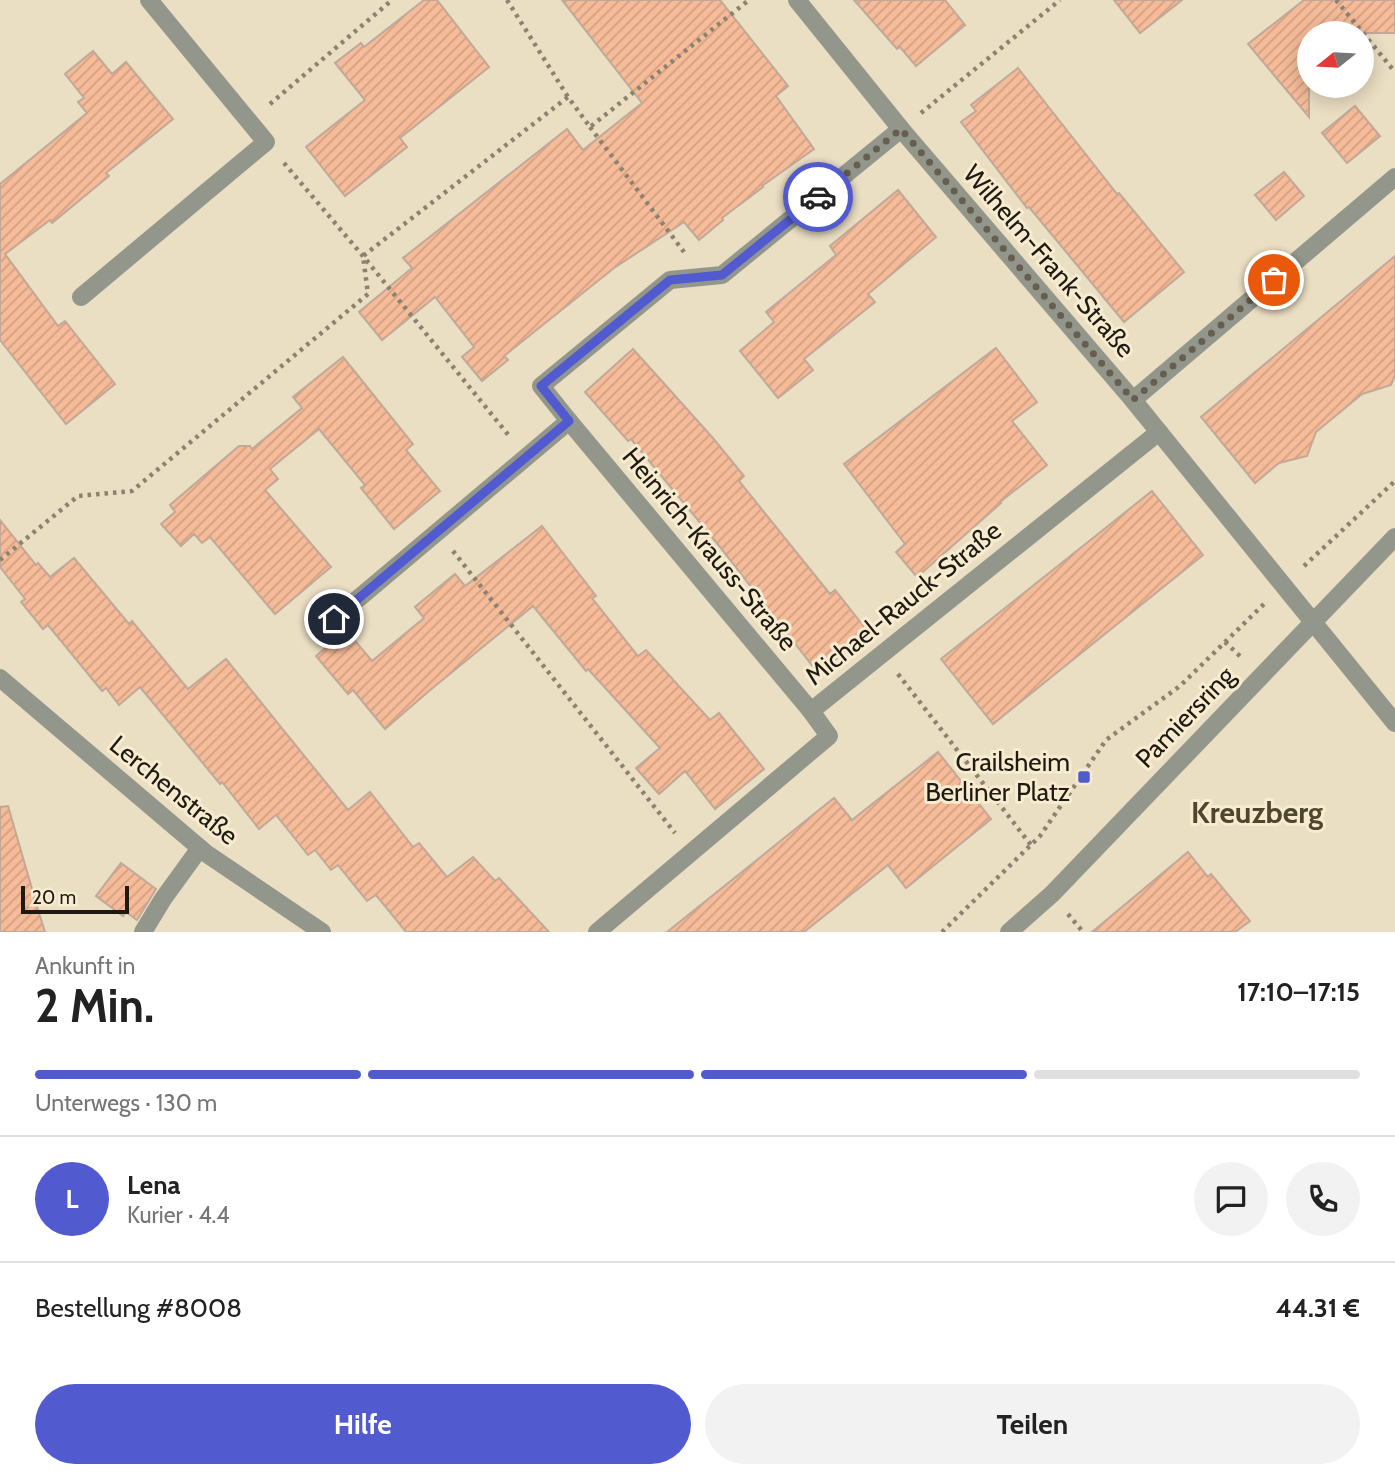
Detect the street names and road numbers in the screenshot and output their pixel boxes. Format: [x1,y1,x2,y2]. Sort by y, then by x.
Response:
street label: Wilhelm-Frank-Straße [957,158,1141,364]
street label: Heinrich-Krauss-Straße [616,441,804,657]
street label: Michael-Rauck-Straße [799,514,1007,692]
street label: Pamiersring [1129,659,1242,774]
street label: Lerchenstraße [103,728,245,852]

